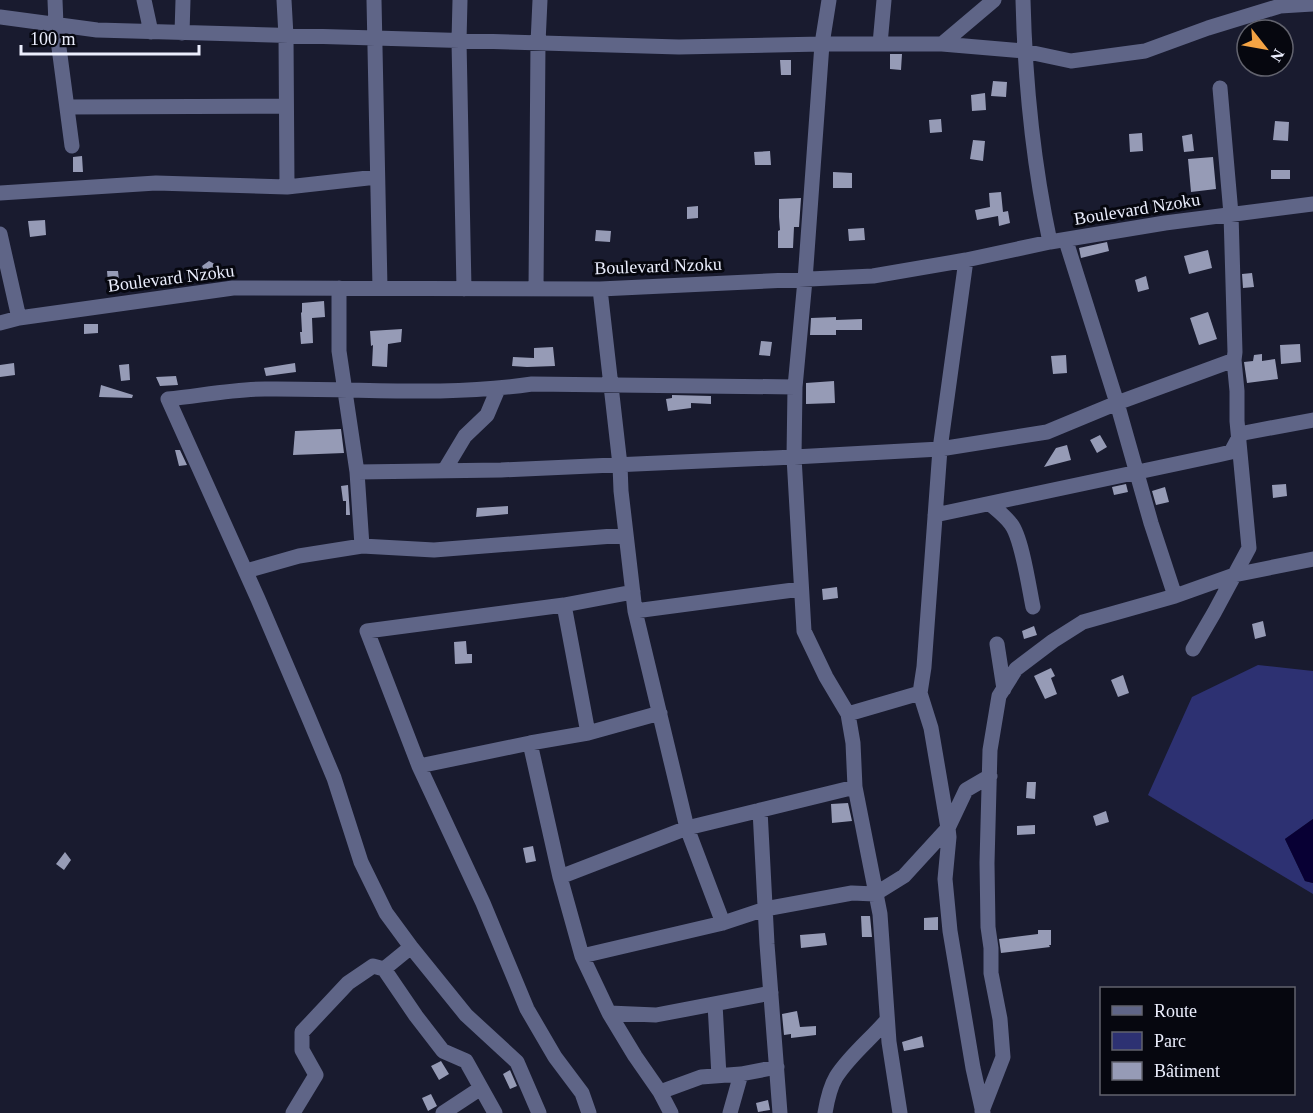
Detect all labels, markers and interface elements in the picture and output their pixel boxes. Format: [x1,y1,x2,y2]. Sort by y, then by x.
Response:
scale bar [21,18,200,56]
north arrow [1235,18,1295,78]
text: 100 m [30,29,76,49]
text: N [1267,46,1288,65]
street label: Boulevard Nzoku [1072,189,1202,229]
street label: Boulevard Nzoku [594,254,722,278]
street label: Boulevard Nzoku [107,260,235,296]
legend [1100,987,1295,1095]
text: Route [1154,1001,1197,1021]
text: Parc [1154,1031,1186,1051]
text: Bâtiment [1154,1061,1220,1081]

